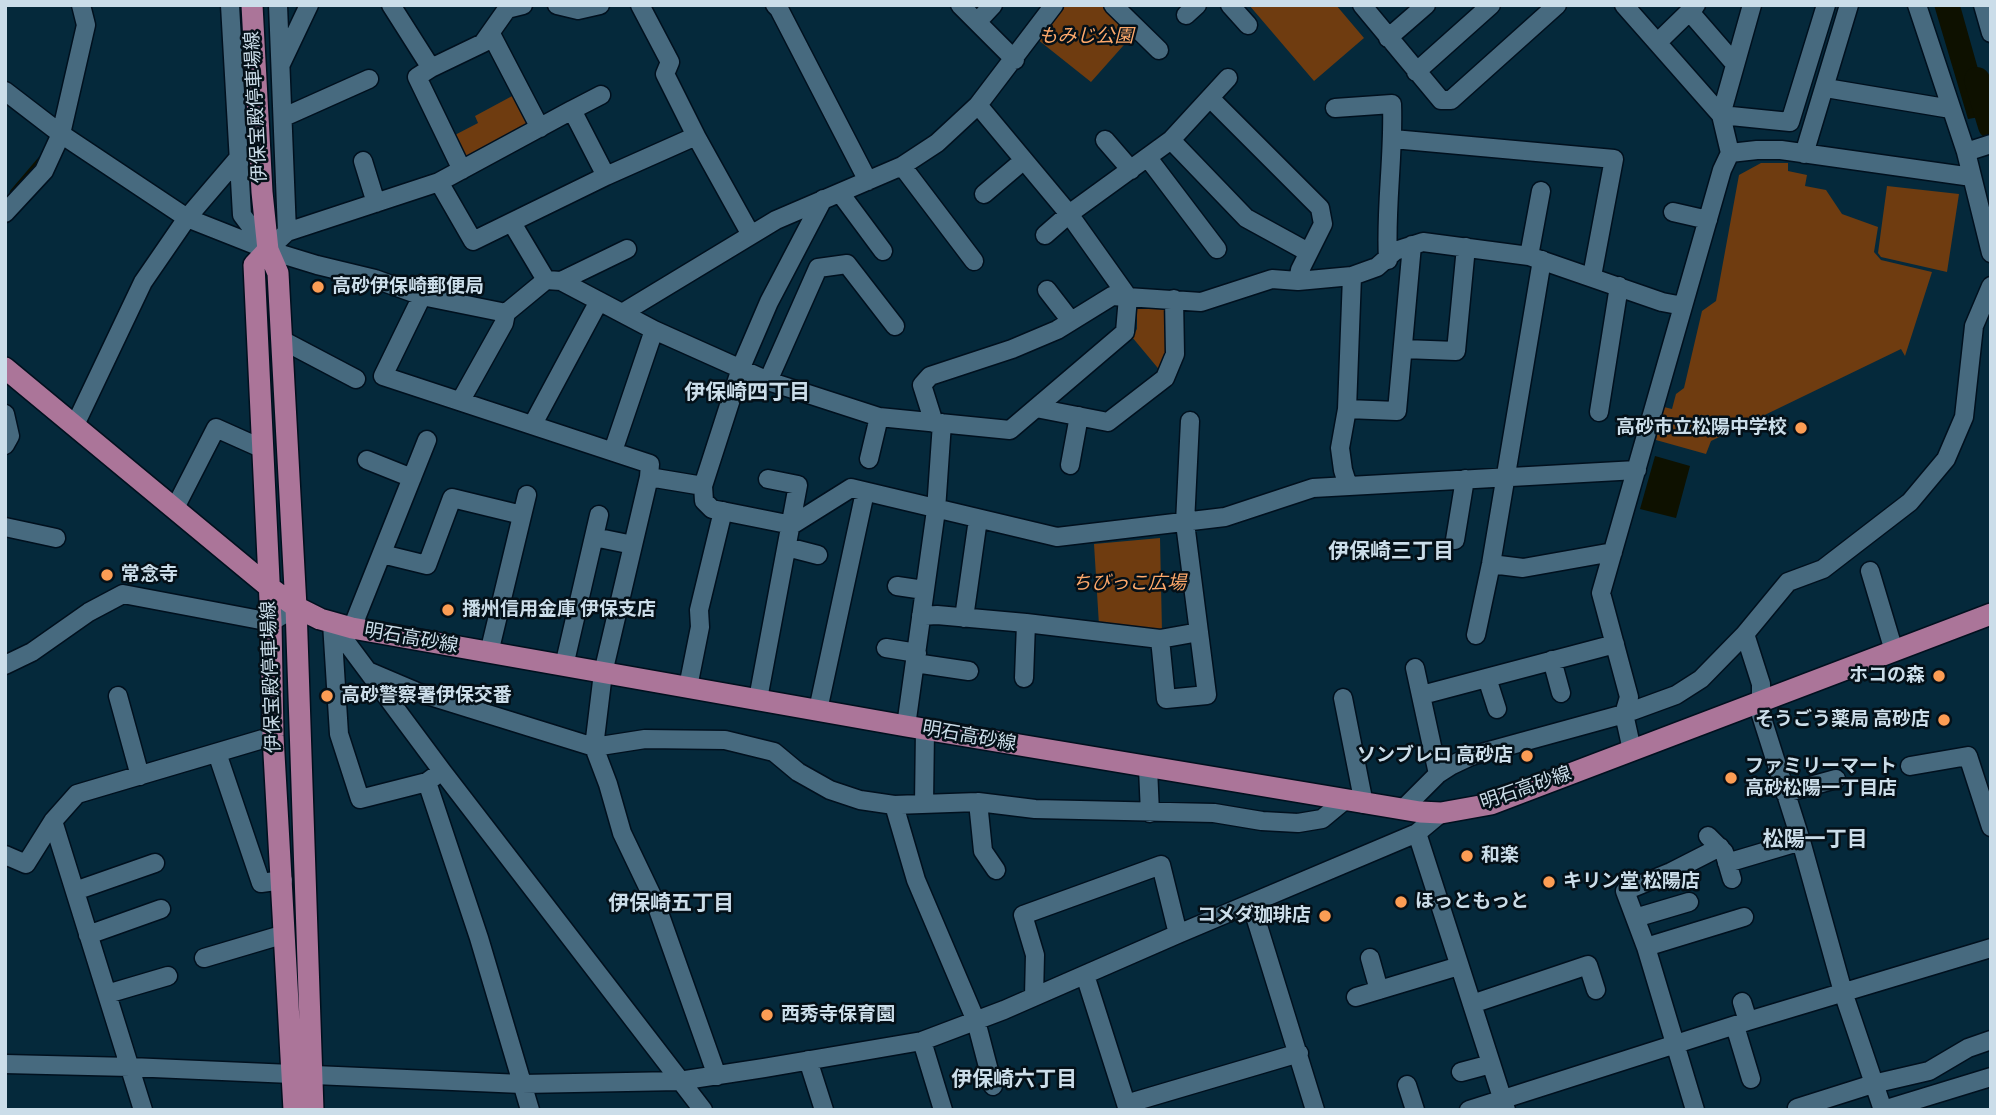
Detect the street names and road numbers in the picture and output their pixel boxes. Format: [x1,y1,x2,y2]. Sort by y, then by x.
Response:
street label: 伊保宝殿停車場線 [242,31,272,183]
street label: 伊保宝殿停車場線 [258,601,286,753]
street label: 明石高砂線 [362,620,460,658]
street label: 明石高砂線 [920,718,1018,756]
street label: 明石高砂線 [1477,763,1575,815]

